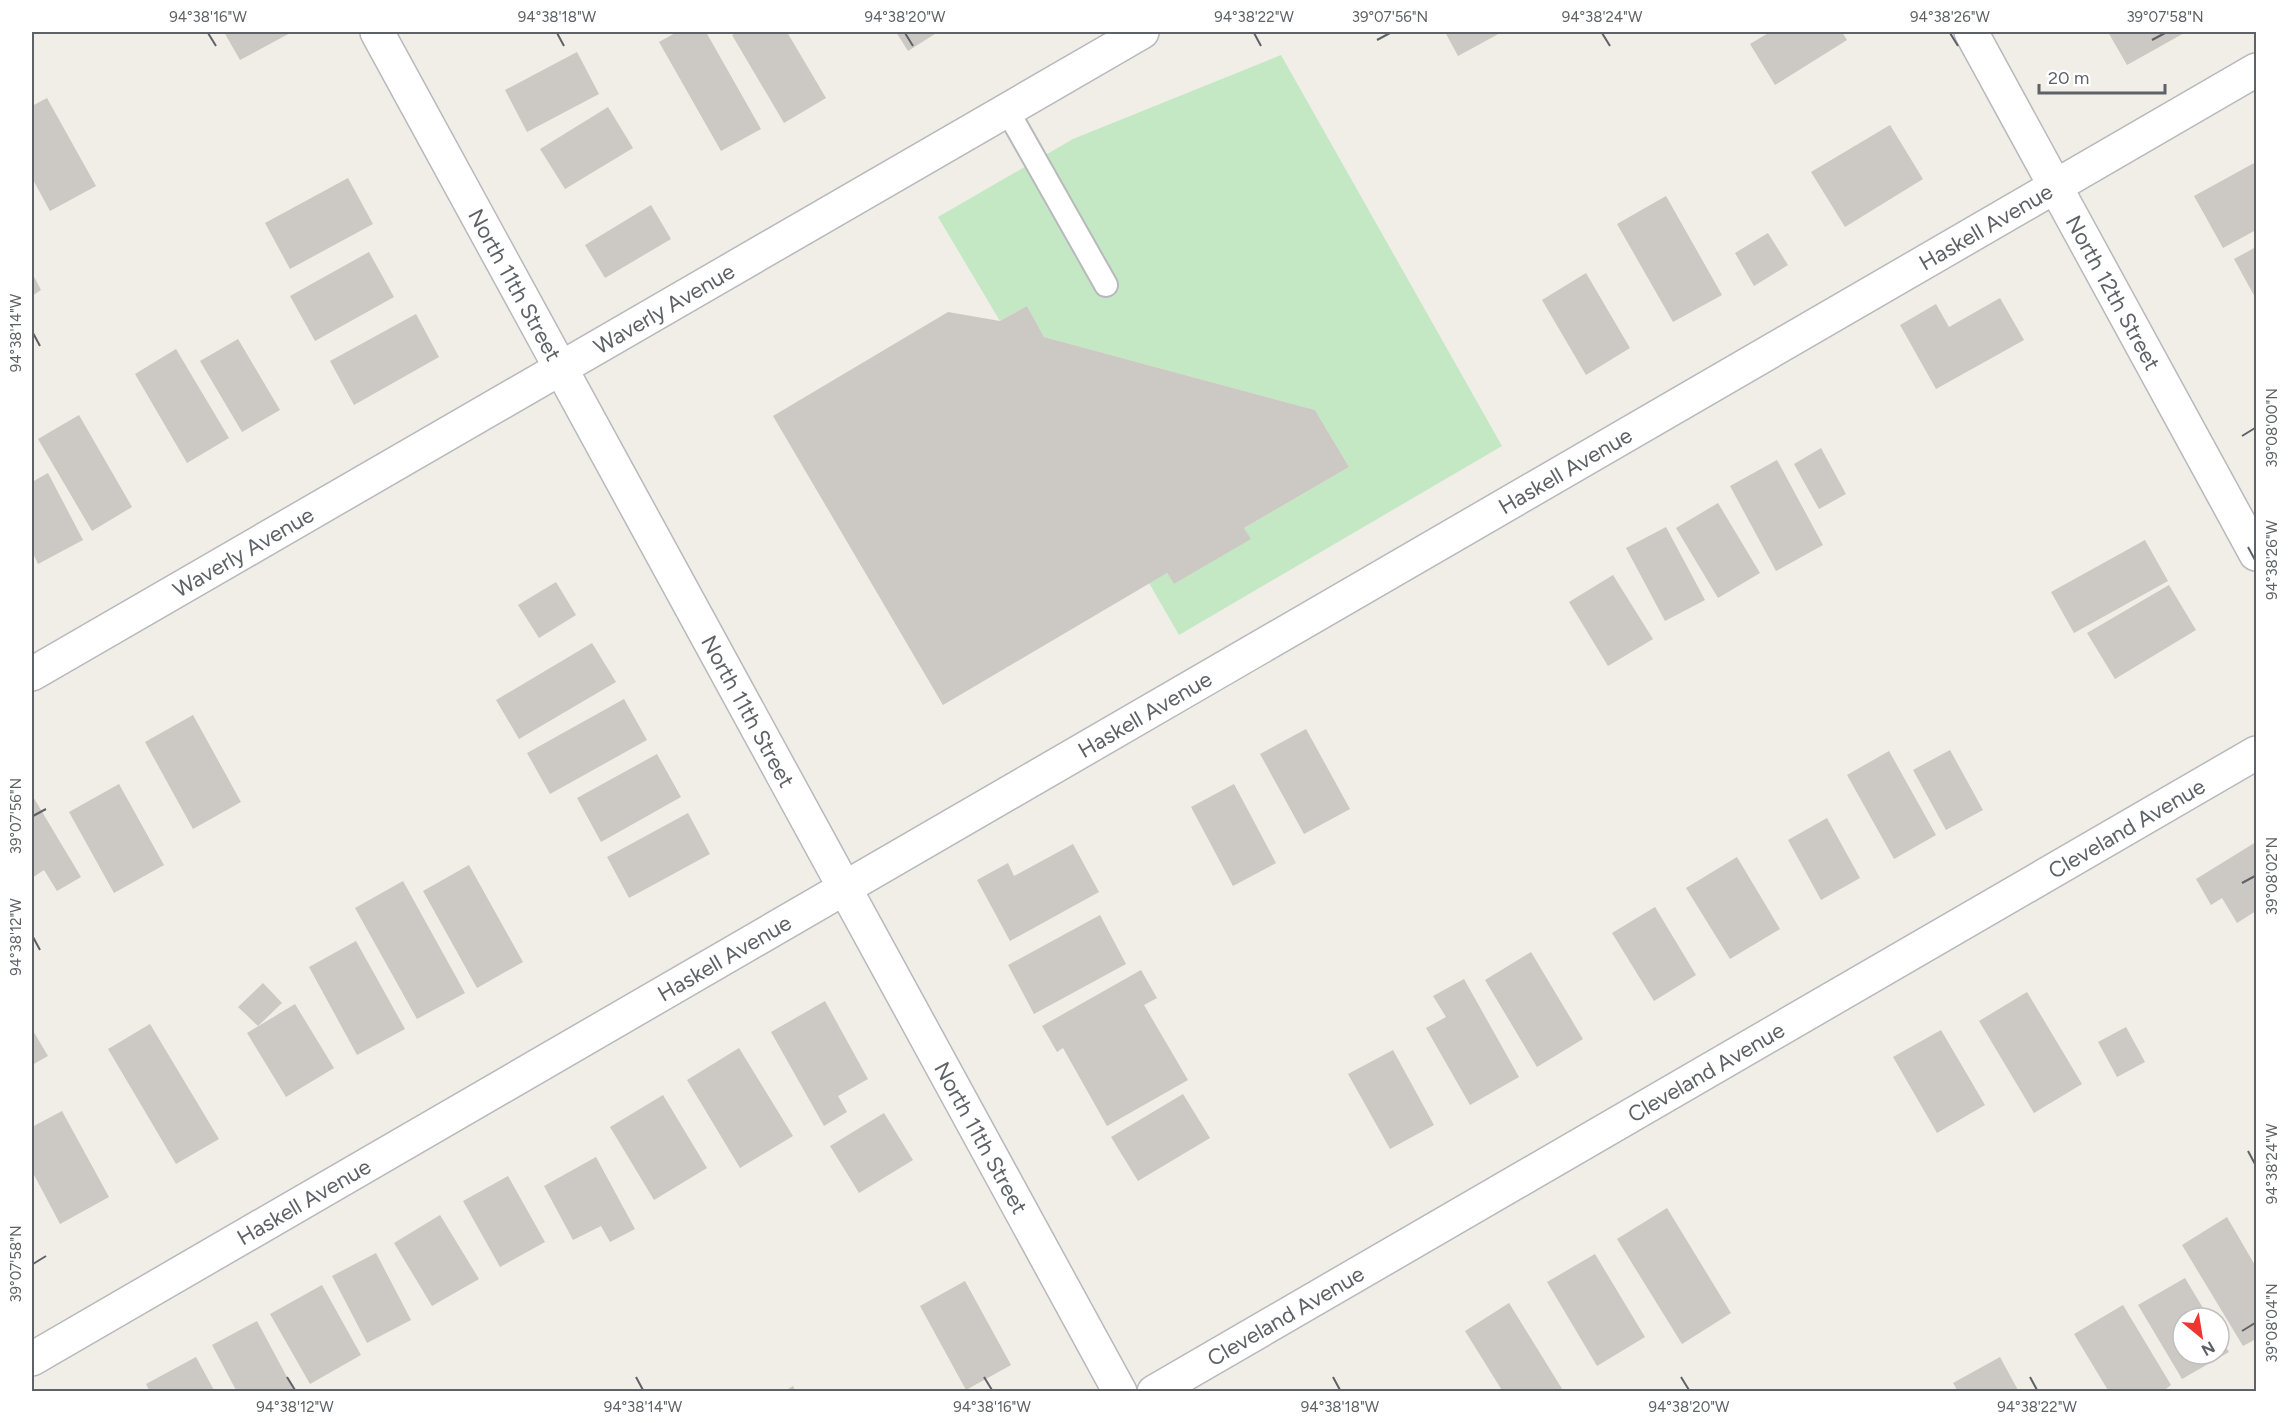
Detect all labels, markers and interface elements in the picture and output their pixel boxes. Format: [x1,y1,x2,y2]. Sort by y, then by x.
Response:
text: 94°38'16"W [169,8,247,26]
text: 94°38'18"W [518,8,597,26]
text: 94°38'20"W [865,8,946,26]
text: 94°38'22"W [1214,8,1294,26]
text: 39°07'56"N [1352,8,1428,26]
text: 94°38'24"W [1562,8,1643,26]
text: 94°38'26"W [1910,8,1990,26]
text: 39°07'58"N [2126,8,2204,26]
scale bar [2039,57,2165,95]
text: 20 m [2048,67,2089,89]
street label: Haskell Avenue [1914,178,2058,276]
street label: North 11th Street [462,204,567,366]
street label: North 12th Street [2060,211,2166,375]
street label: Waverly Avenue [589,258,739,360]
text: 94°38'14"W [7,293,25,372]
text: 39°08'00"N [2263,388,2281,468]
street label: Haskell Avenue [1494,422,1637,520]
street label: Waverly Avenue [168,501,319,604]
text: 94°38'26"W [2263,520,2281,600]
street label: North 11th Street [695,631,800,792]
street label: Haskell Avenue [1073,665,1217,764]
street label: Cleveland Avenue [2043,773,2210,885]
text: 39°07'56"N [7,778,25,854]
text: 39°08'02"N [2263,837,2281,915]
text: 94°38'12"W [7,898,25,976]
street label: Haskell Avenue [653,909,796,1008]
street label: Cleveland Avenue [1623,1016,1789,1128]
street label: North 11th Street [928,1057,1033,1219]
text: 94°38'24"W [2263,1123,2281,1204]
street label: Haskell Avenue [232,1153,376,1251]
text: 39°07'58"N [7,1225,25,1303]
street label: Cleveland Avenue [1203,1260,1369,1372]
text: 39°08'04"N [2263,1283,2281,1363]
north arrow [2171,1306,2231,1366]
text: N [2198,1337,2218,1360]
text: 94°38'12"W [256,1398,334,1416]
text: 94°38'14"W [604,1398,683,1416]
text: 94°38'16"W [953,1398,1031,1416]
text: 94°38'18"W [1301,1398,1380,1416]
text: 94°38'20"W [1649,1398,1730,1416]
text: 94°38'22"W [1997,1398,2077,1416]

